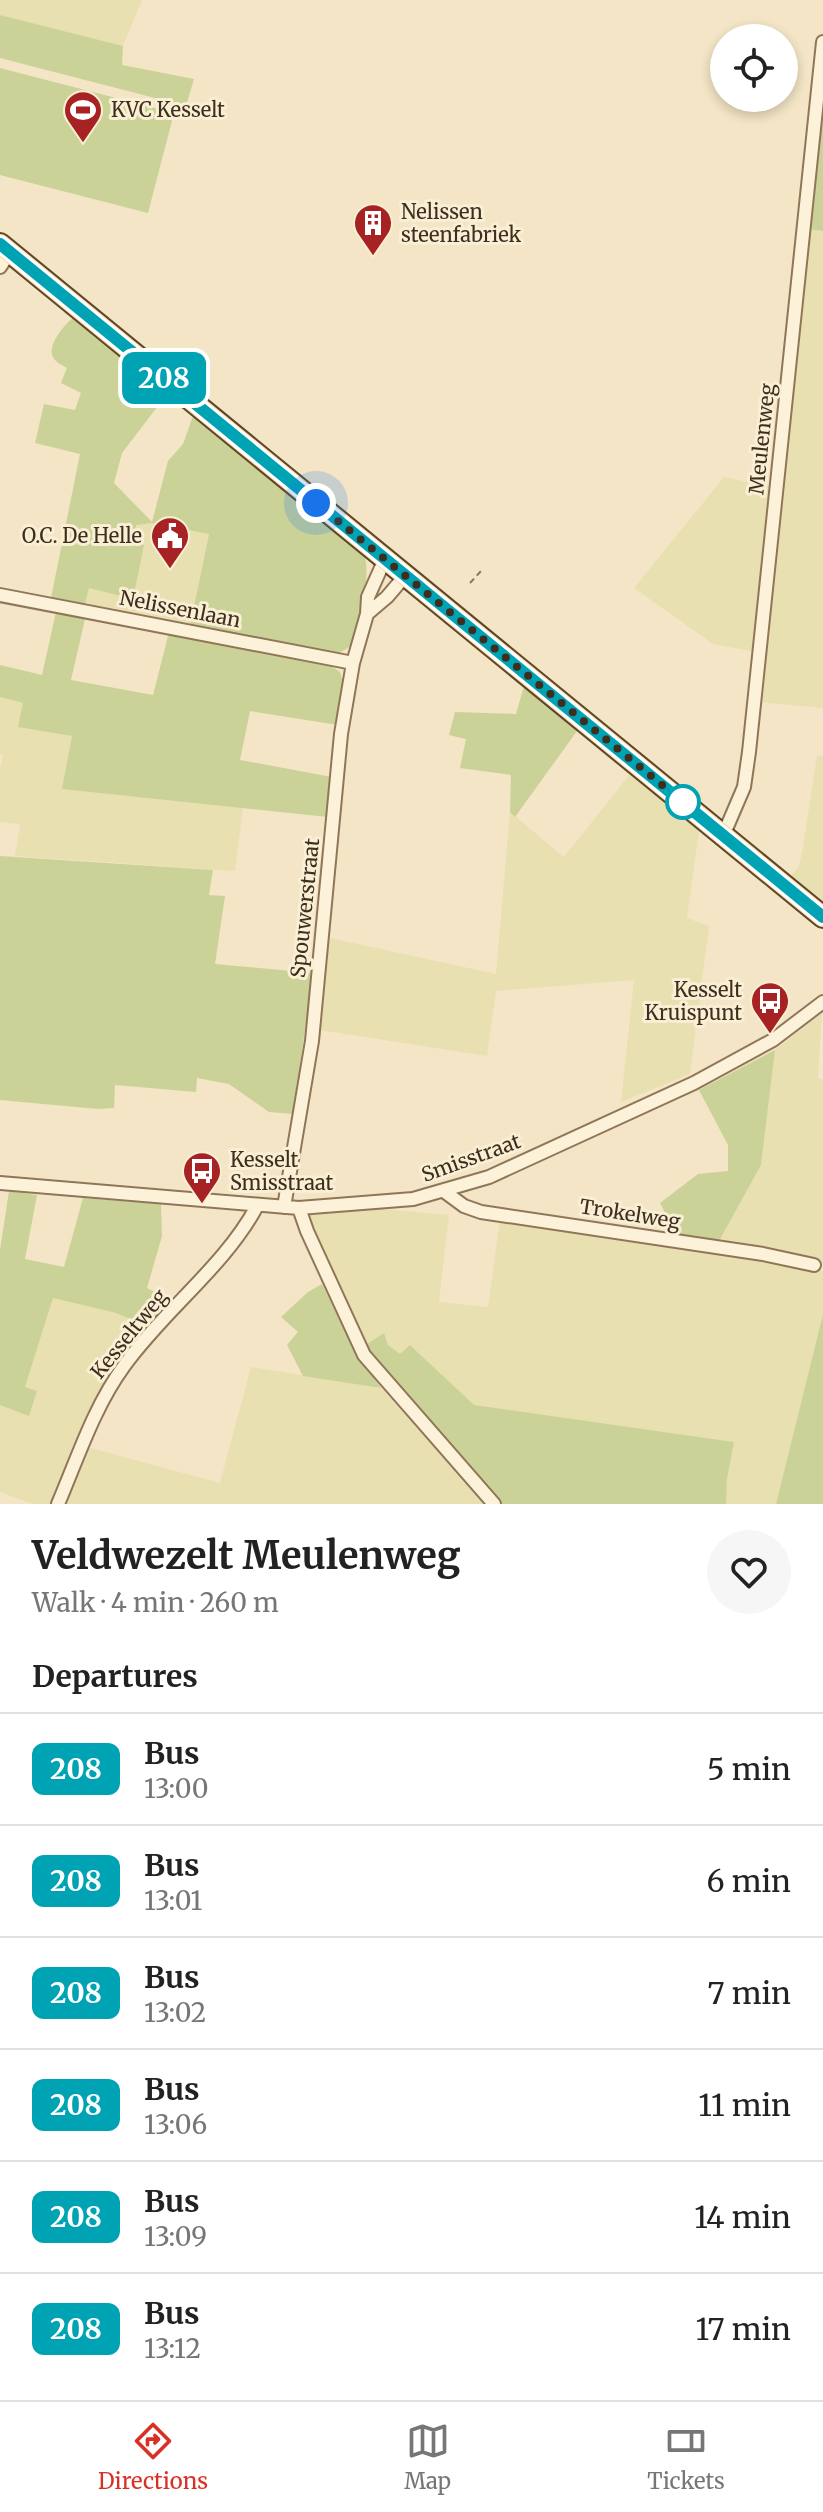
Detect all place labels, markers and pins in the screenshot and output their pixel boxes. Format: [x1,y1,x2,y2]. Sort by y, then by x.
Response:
sports icon: KVC Kesselt [62,89,104,144]
place label: KVC Kesselt [111,97,225,122]
place label: Nelissen steenfabriek [401,199,522,247]
building icon: Nelissen steenfabriek [352,202,394,257]
public building icon: O.C. De Helle [149,515,191,570]
place label: O.C. De Helle [22,523,142,548]
unlabelled marker [666,785,700,819]
place label: Kesselt Kruispunt [645,977,742,1025]
bus stop icon: Kesselt Kruispunt [749,980,791,1035]
place label: Kesselt Smisstraat [230,1147,334,1195]
bus stop icon: Kesselt Smisstraat [181,1150,223,1205]

